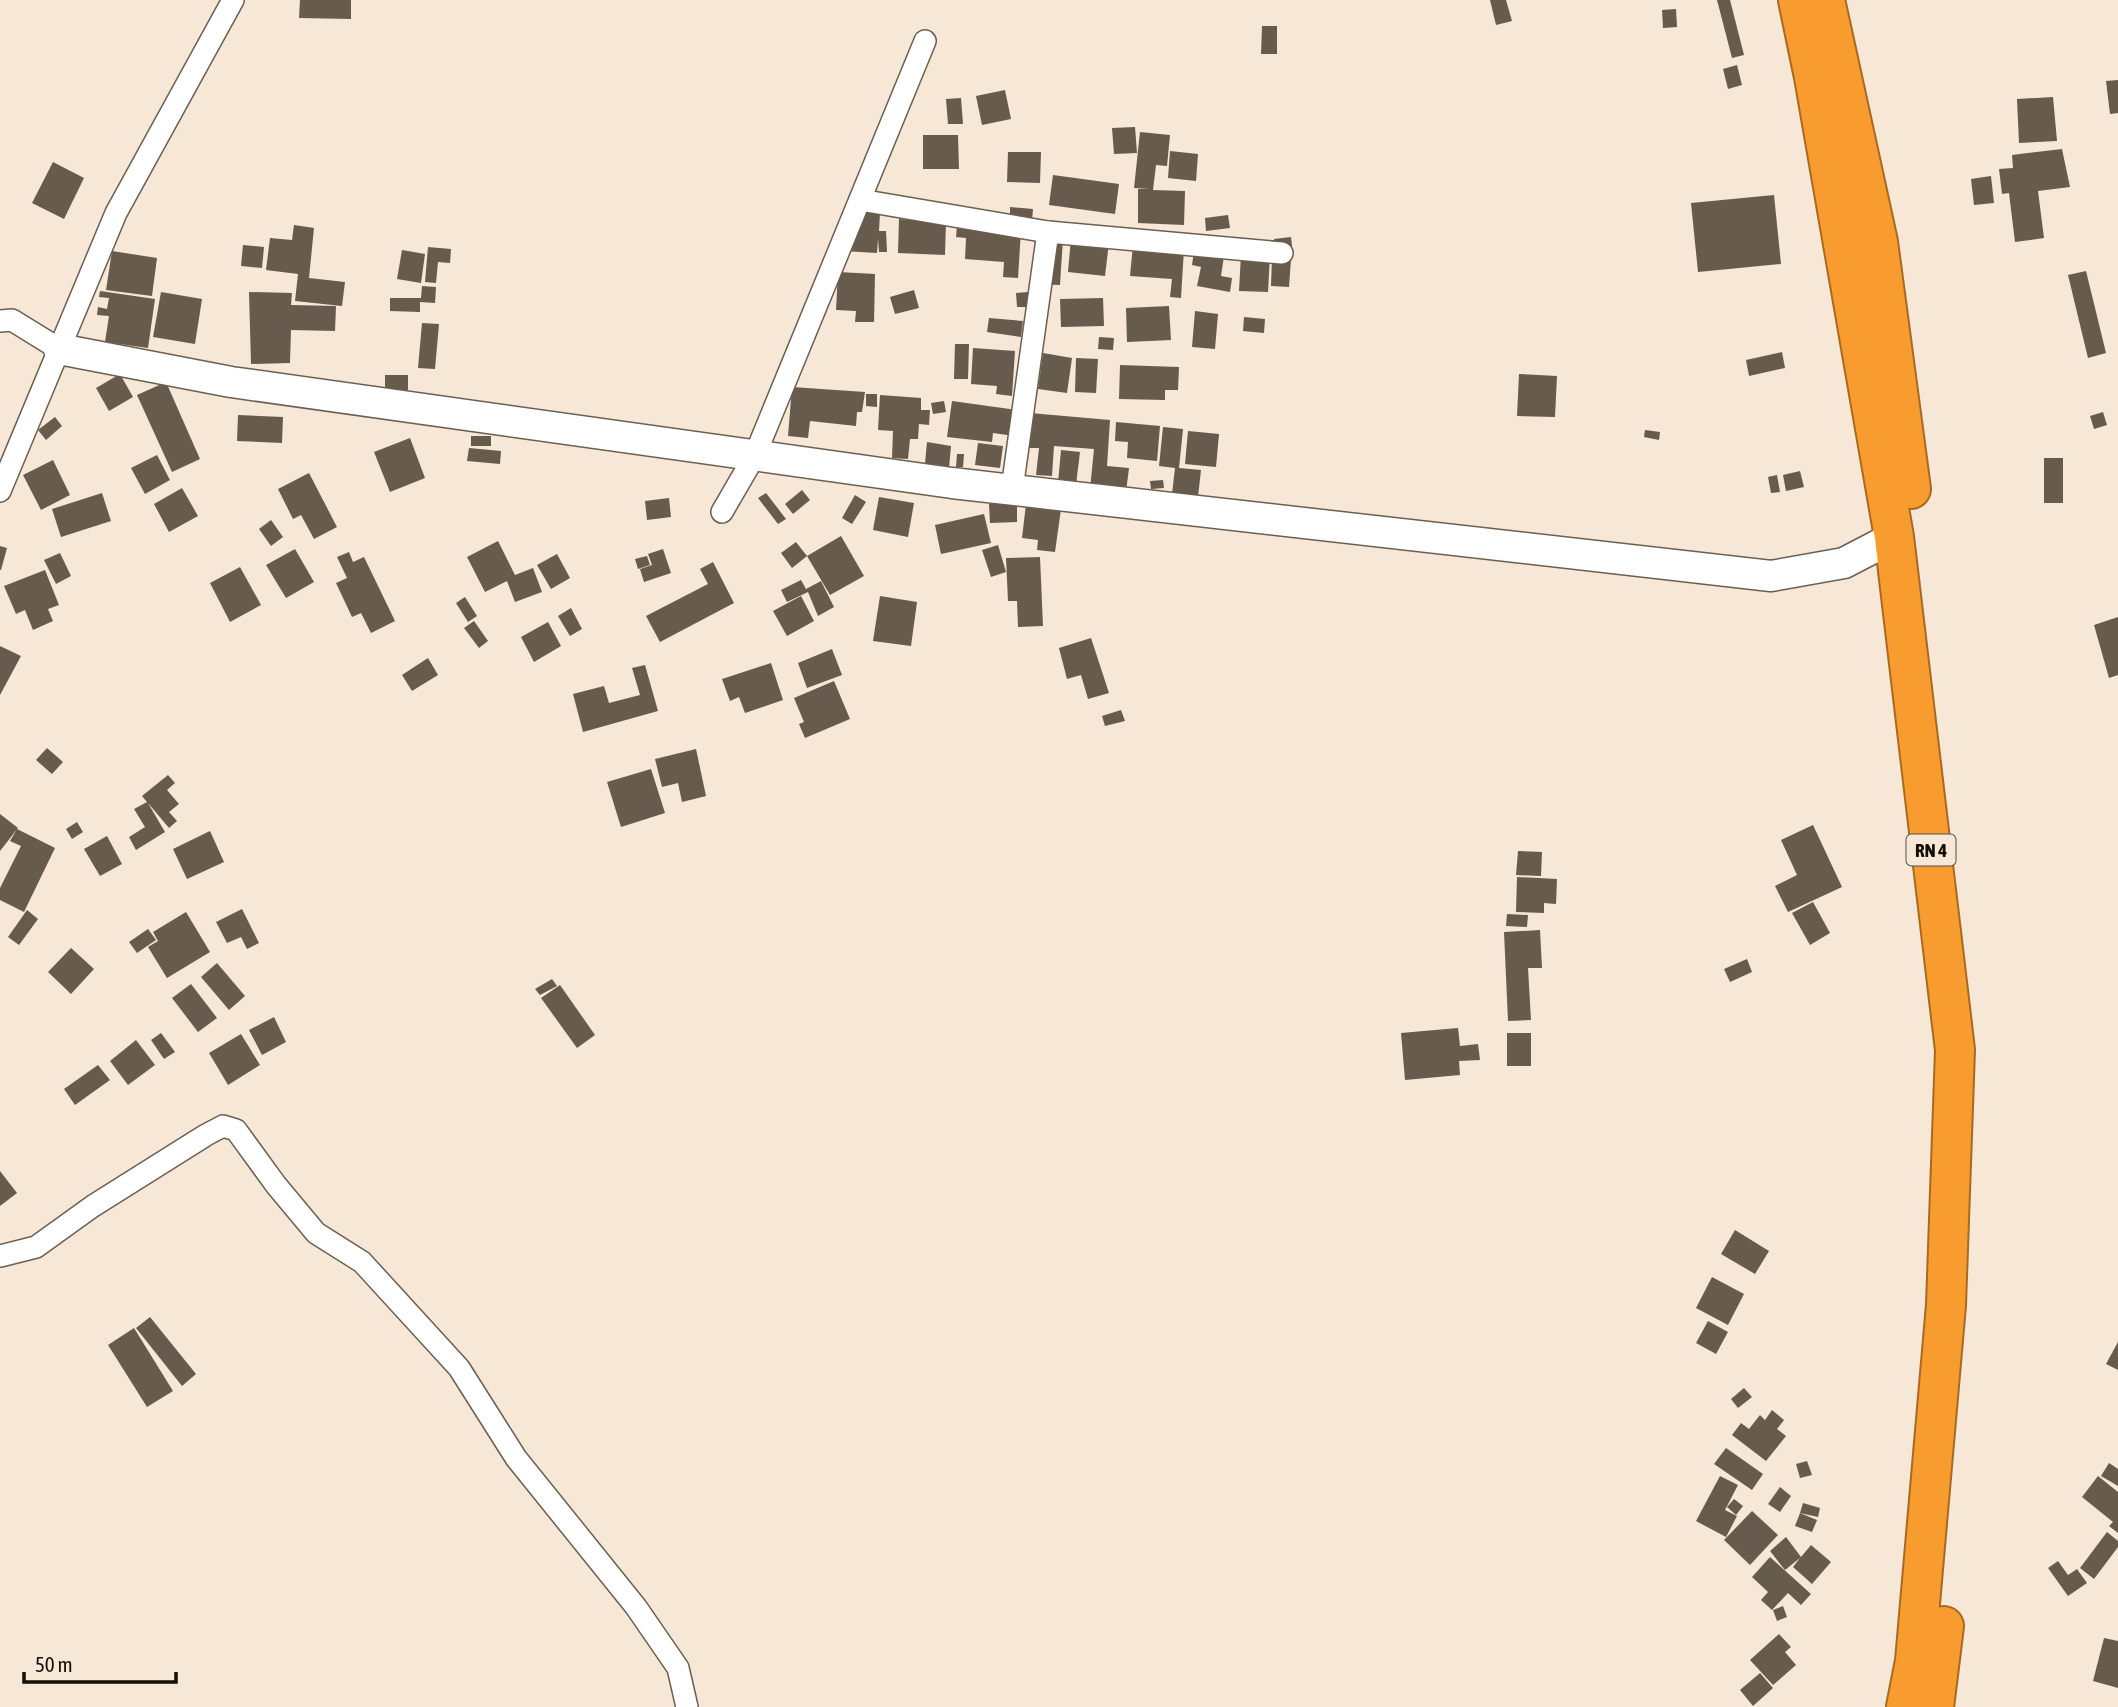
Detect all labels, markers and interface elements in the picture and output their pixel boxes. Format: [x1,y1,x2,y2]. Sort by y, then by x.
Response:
road number: RN 4 [1906,834,1955,866]
scale bar [24,1640,177,1684]
text: 50 m [35,1652,73,1676]

